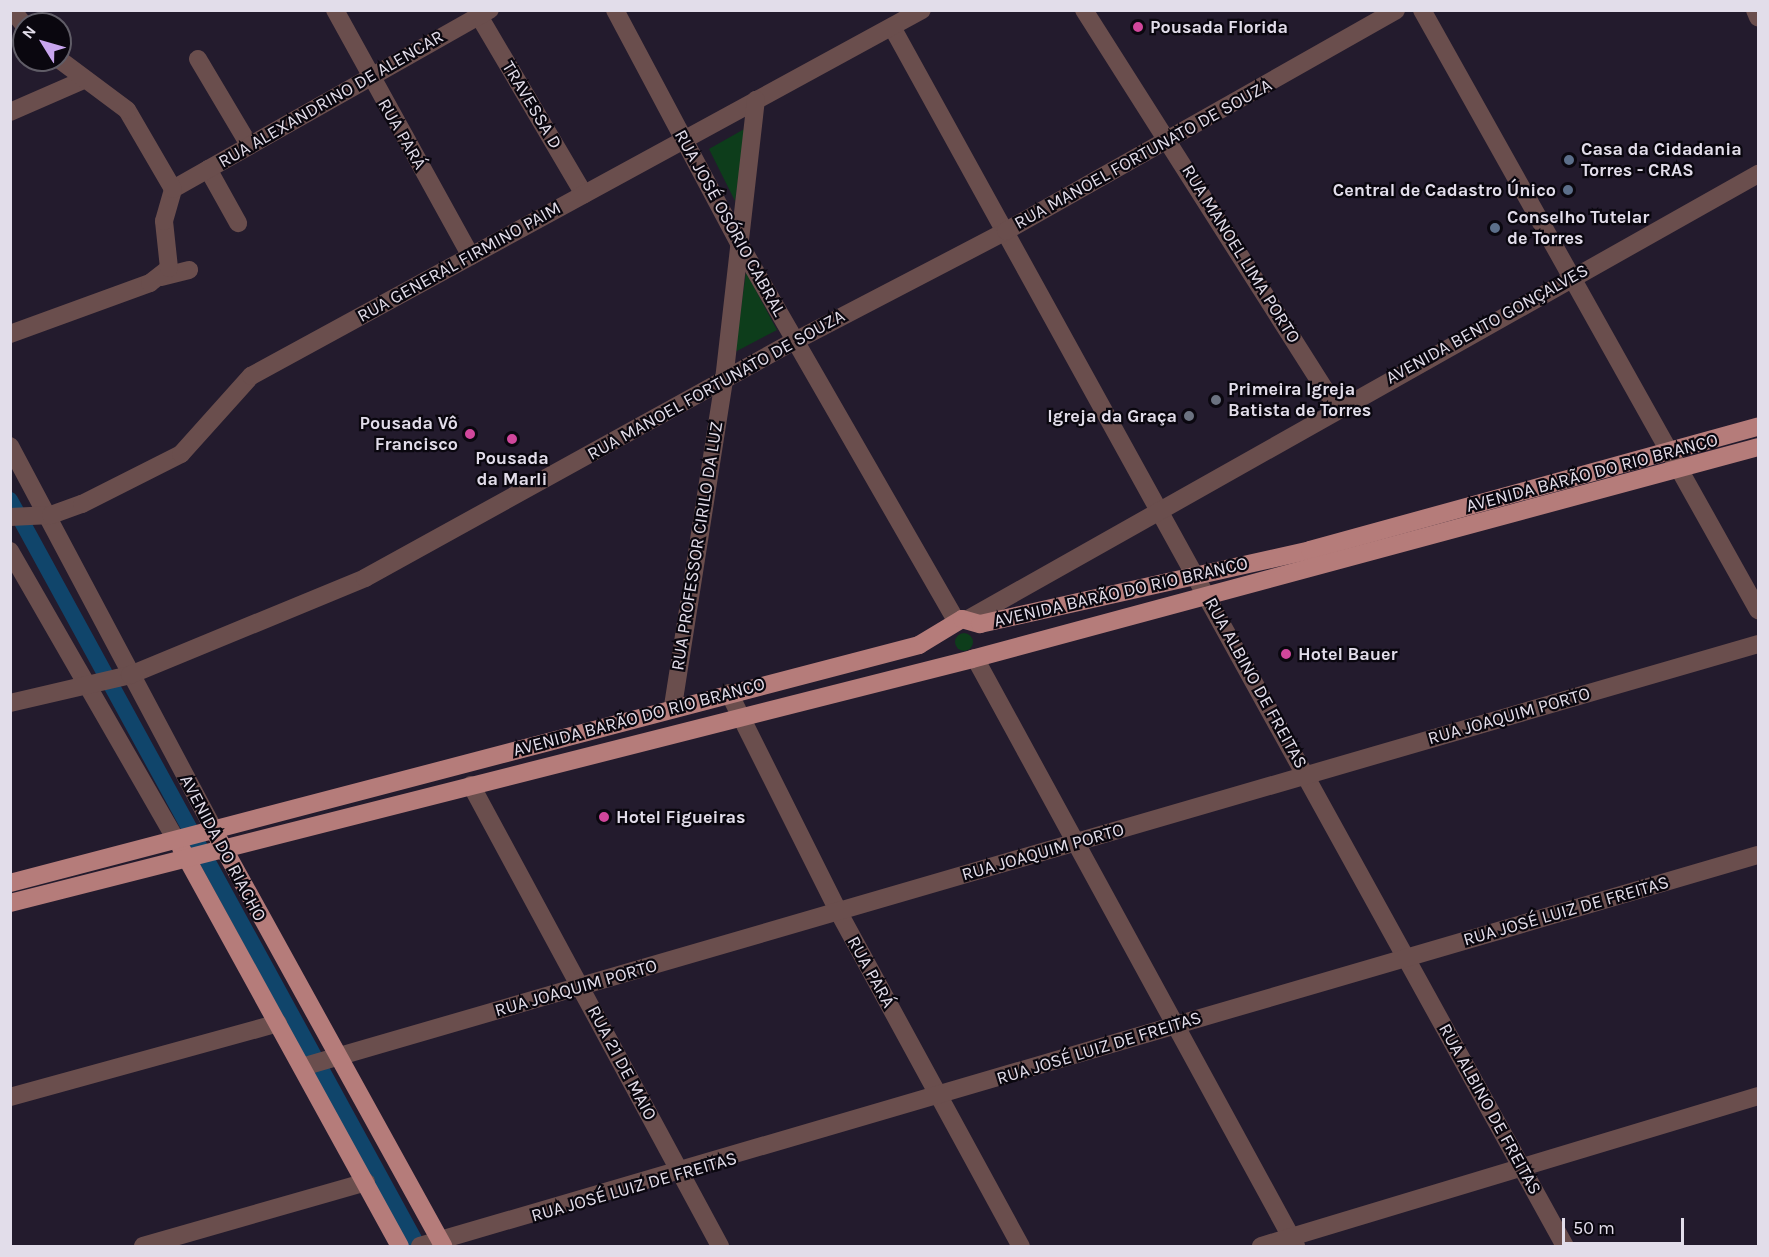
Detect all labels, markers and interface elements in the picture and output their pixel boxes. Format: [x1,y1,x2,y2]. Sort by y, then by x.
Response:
north arrow [12,12,72,72]
place label: Pousada Florida [1150,16,1288,38]
marker: Pousada Florida [1131,20,1145,34]
text: N [18,22,40,42]
street label: RUA ALEXANDRINO DE ALENCAR [215,26,447,172]
street label: TRAVESSA D [497,57,567,153]
street label: RUA MANOEL FORTUNATO DE SOUZA [1011,74,1275,234]
street label: RUA PARÁ [373,95,431,173]
street label: RUA JOSÉ OSÓRIO CABRAL [670,126,790,320]
place label: Casa da Cidadania Torres - CRAS [1581,139,1742,182]
marker: Casa da Cidadania Torres - CRAS [1562,153,1576,167]
street label: RUA MANOEL LIMA PORTO [1177,161,1305,347]
place label: Central de Cadastro Único [1333,179,1556,201]
marker: Central de Cadastro Único [1561,183,1575,197]
street label: RUA GENERAL FIRMINO PAIM [353,197,565,327]
place label: Conselho Tutelar de Torres [1507,207,1649,250]
marker: Conselho Tutelar de Torres [1488,221,1502,235]
street label: AVENIDA BENTO GONÇALVES [1382,259,1592,389]
street label: RUA MANOEL FORTUNATO DE SOUZA [584,305,848,465]
place label: Primeira Igreja Batista de Torres [1228,379,1371,422]
marker: Primeira Igreja Batista de Torres [1209,393,1223,407]
place label: Igreja da Graça [1047,405,1177,427]
marker: Igreja da Graça [1182,409,1196,423]
place label: Pousada Vô Francisco [360,413,458,456]
street label: RUA PROFESSOR CIRILO DA LUZ [667,420,727,672]
marker: Pousada Vô Francisco [463,427,477,441]
street label: AVENIDA BARÃO DO RIO BRANCO [1464,429,1720,517]
marker: Pousada da Marli [505,432,519,446]
place label: Pousada da Marli [475,448,549,490]
street label: AVENIDA BARÃO DO RIO BRANCO [992,552,1250,632]
street label: RUA ALBINO DE FREITAS [1200,594,1312,772]
place label: Hotel Bauer [1298,643,1398,665]
marker: Hotel Bauer [1279,647,1293,661]
street label: AVENIDA BARÃO DO RIO BRANCO [511,673,767,761]
street label: RUA JOAQUIM PORTO [1425,682,1593,750]
street label: AVENIDA DO RIACHO [175,771,271,925]
place label: Hotel Figueiras [616,806,746,828]
marker: Hotel Figueiras [597,810,611,824]
street label: RUA JOAQUIM PORTO [959,818,1127,886]
street label: RUA JOSÉ LUIZ DE FREITAS [1461,871,1671,951]
street label: RUA PARÁ [843,932,899,1012]
street label: RUA JOAQUIM PORTO [492,954,660,1022]
street label: RUA 21 DE MAIO [583,1002,661,1124]
street label: RUA JOSÉ LUIZ DE FREITAS [994,1007,1204,1089]
street label: RUA ALBINO DE FREITAS [1434,1020,1546,1198]
street label: RUA JOSÉ LUIZ DE FREITAS [529,1147,739,1227]
scale bar [1565,1206,1686,1244]
text: 50 m [1573,1217,1615,1239]

